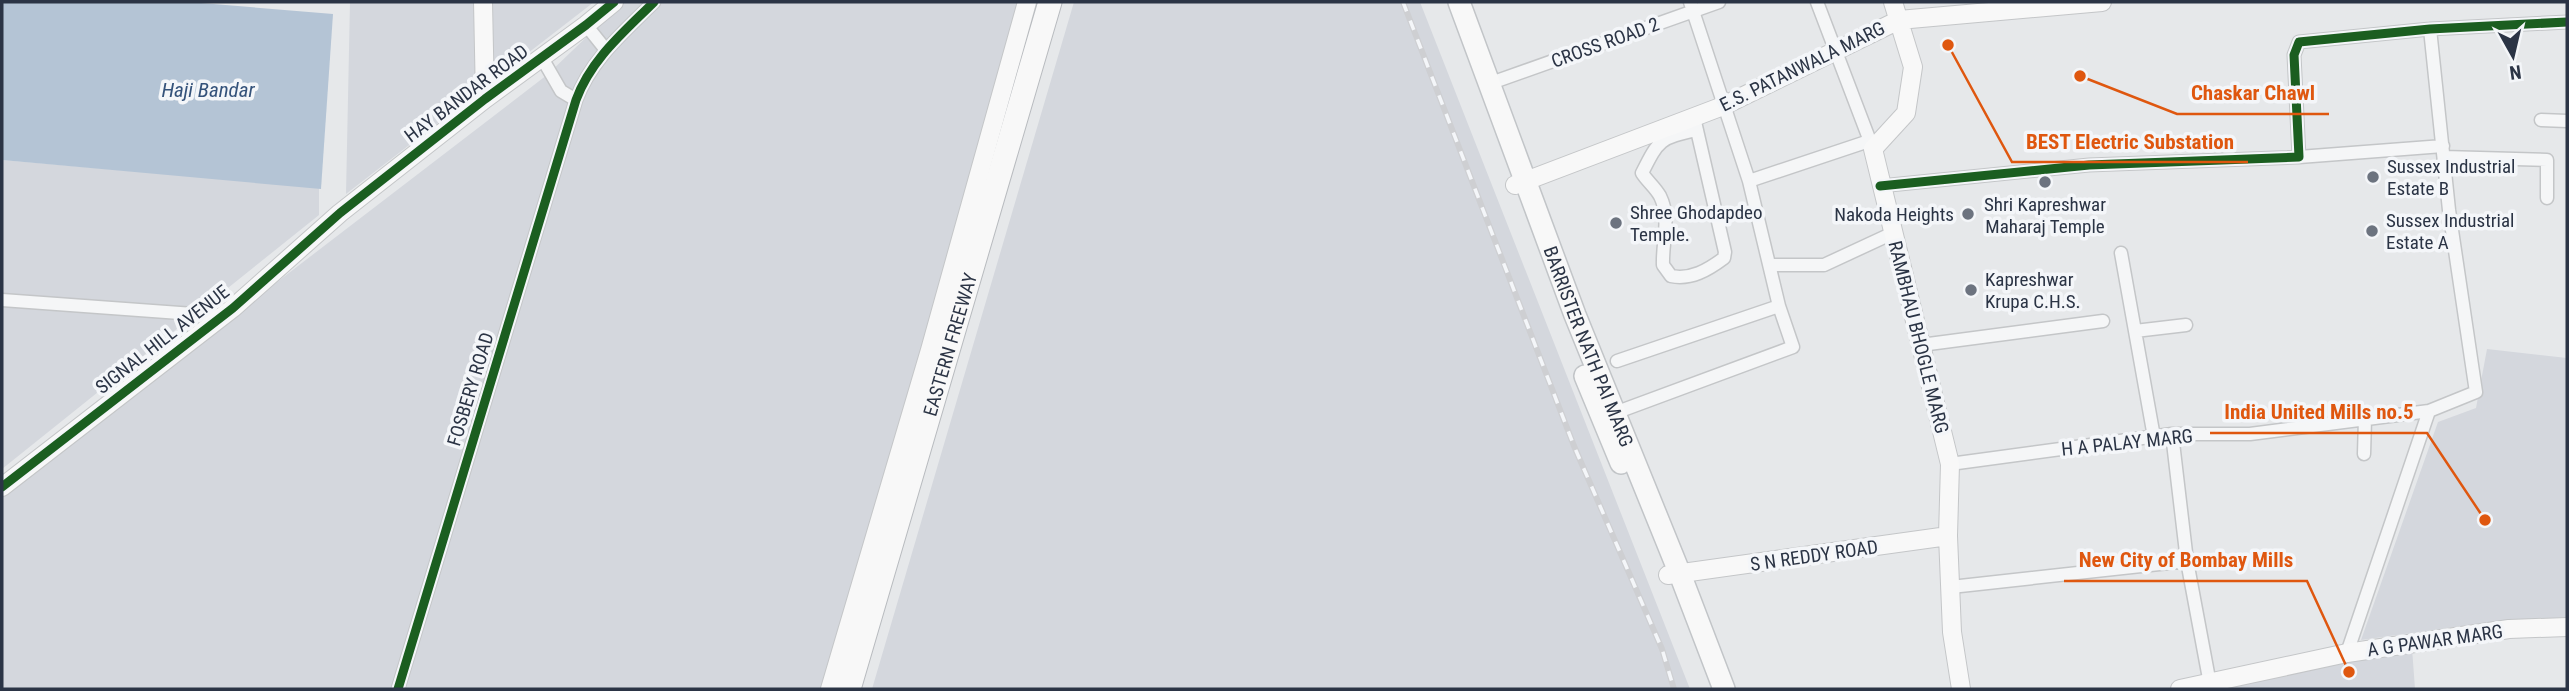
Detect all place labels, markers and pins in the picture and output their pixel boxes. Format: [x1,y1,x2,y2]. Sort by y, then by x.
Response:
callout: Chaskar Chawl [2177,72,2329,114]
callout: BEST Electric Substation [2012,120,2248,162]
place label: Sussex Industrial Estate B [2387,155,2515,200]
marker: Sussex Industrial Estate B [2365,169,2381,185]
marker: Shri Kapreshwar Maharaj Temple [2037,174,2053,190]
place label: Shri Kapreshwar Maharaj Temple [1984,193,2106,238]
place label: Shree Ghodapdeo Temple. [1630,201,1763,246]
place label: Nakoda Heights [1834,203,1954,226]
marker: Nakoda Heights [1960,206,1976,222]
place label: Sussex Industrial Estate A [2386,209,2514,254]
marker: Shree Ghodapdeo Temple. [1608,215,1624,231]
marker: Sussex Industrial Estate A [2364,223,2380,239]
place label: Kapreshwar Krupa C.H.S. [1985,268,2081,313]
marker: Kapreshwar Krupa C.H.S. [1963,282,1979,298]
callout: India United Mills no.5 [2210,391,2427,433]
callout: New City of Bombay Mills [2064,539,2307,581]

